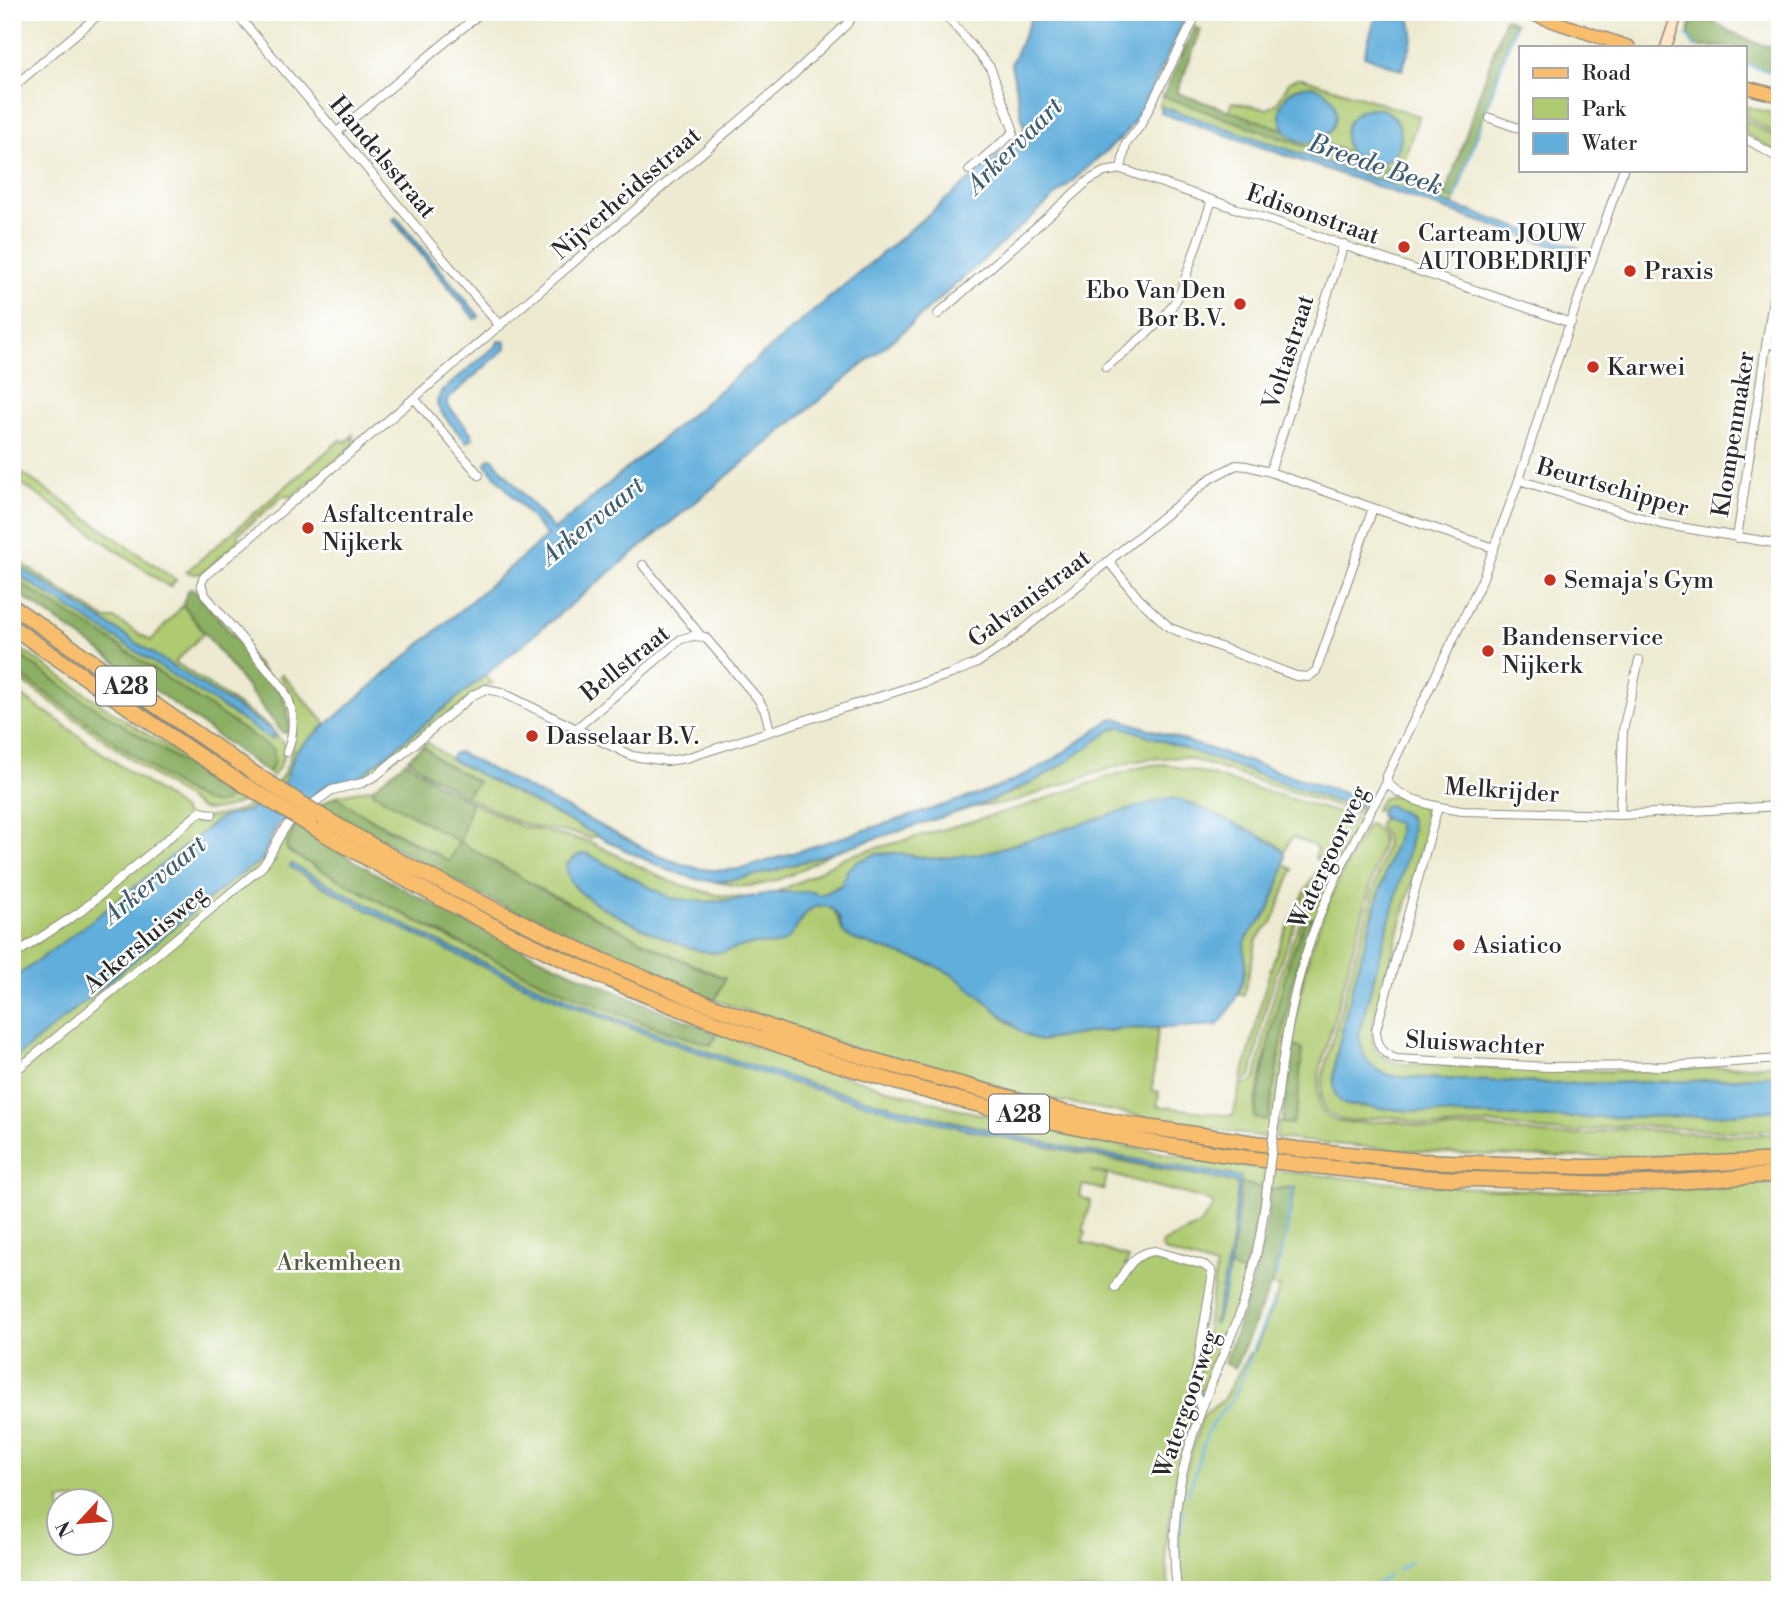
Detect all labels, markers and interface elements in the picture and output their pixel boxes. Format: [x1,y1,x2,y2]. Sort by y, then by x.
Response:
legend [1519,46,1746,172]
text: Road [1582,61,1631,87]
street label: Handelsstraat [322,90,443,226]
water label: Arkervaart [958,90,1070,203]
text: Park [1582,97,1627,123]
street label: Nijverheidsstraat [546,121,708,267]
water label: Breede Beek [1304,127,1447,203]
text: Water [1581,131,1637,157]
street label: Edisonstraat [1242,178,1384,252]
place label: Carteam JOUW AUTOBEDRIJF [1417,219,1591,277]
marker: Carteam JOUW AUTOBEDRIJF [1396,239,1412,255]
place label: Praxis [1644,257,1713,287]
marker: Praxis [1622,263,1638,279]
place label: Ebo Van Den Bor B.V. [1086,276,1226,334]
street label: Voltastraat [1256,291,1322,414]
marker: Ebo Van Den Bor B.V. [1232,296,1248,312]
street label: Klompenmaker [1706,349,1762,519]
place label: Karwei [1607,353,1685,383]
marker: Karwei [1585,359,1601,375]
street label: Beurtschipper [1532,452,1692,524]
water label: Arkervaart [532,469,651,574]
place label: Asfaltcentrale Nijkerk [321,500,474,558]
marker: Asfaltcentrale Nijkerk [300,520,316,536]
street label: Galvanistraat [962,543,1097,655]
place label: Semaja's Gym [1564,566,1714,596]
marker: Semaja's Gym [1542,572,1558,588]
street label: Bellstraat [574,619,676,709]
place label: Bandenservice Nijkerk [1501,623,1663,681]
marker: Bandenservice Nijkerk [1480,643,1496,659]
road number: A28 [96,666,156,706]
place label: Dasselaar B.V. [546,722,699,752]
marker: Dasselaar B.V. [524,728,540,744]
street label: Melkrijder [1443,772,1560,810]
street label: Watergoorweg [1282,781,1375,935]
water label: Arkervaart [94,828,213,933]
street label: Arkersluisweg [77,879,214,1001]
place label: Asiatico [1472,931,1562,961]
marker: Asiatico [1451,937,1467,953]
street label: Sluiswachter [1405,1025,1545,1063]
road number: A28 [989,1094,1049,1134]
park label: Arkemheen [276,1248,401,1278]
street label: Watergoorweg [1147,1326,1226,1483]
north arrow [46,1486,116,1556]
text: N [52,1517,80,1541]

